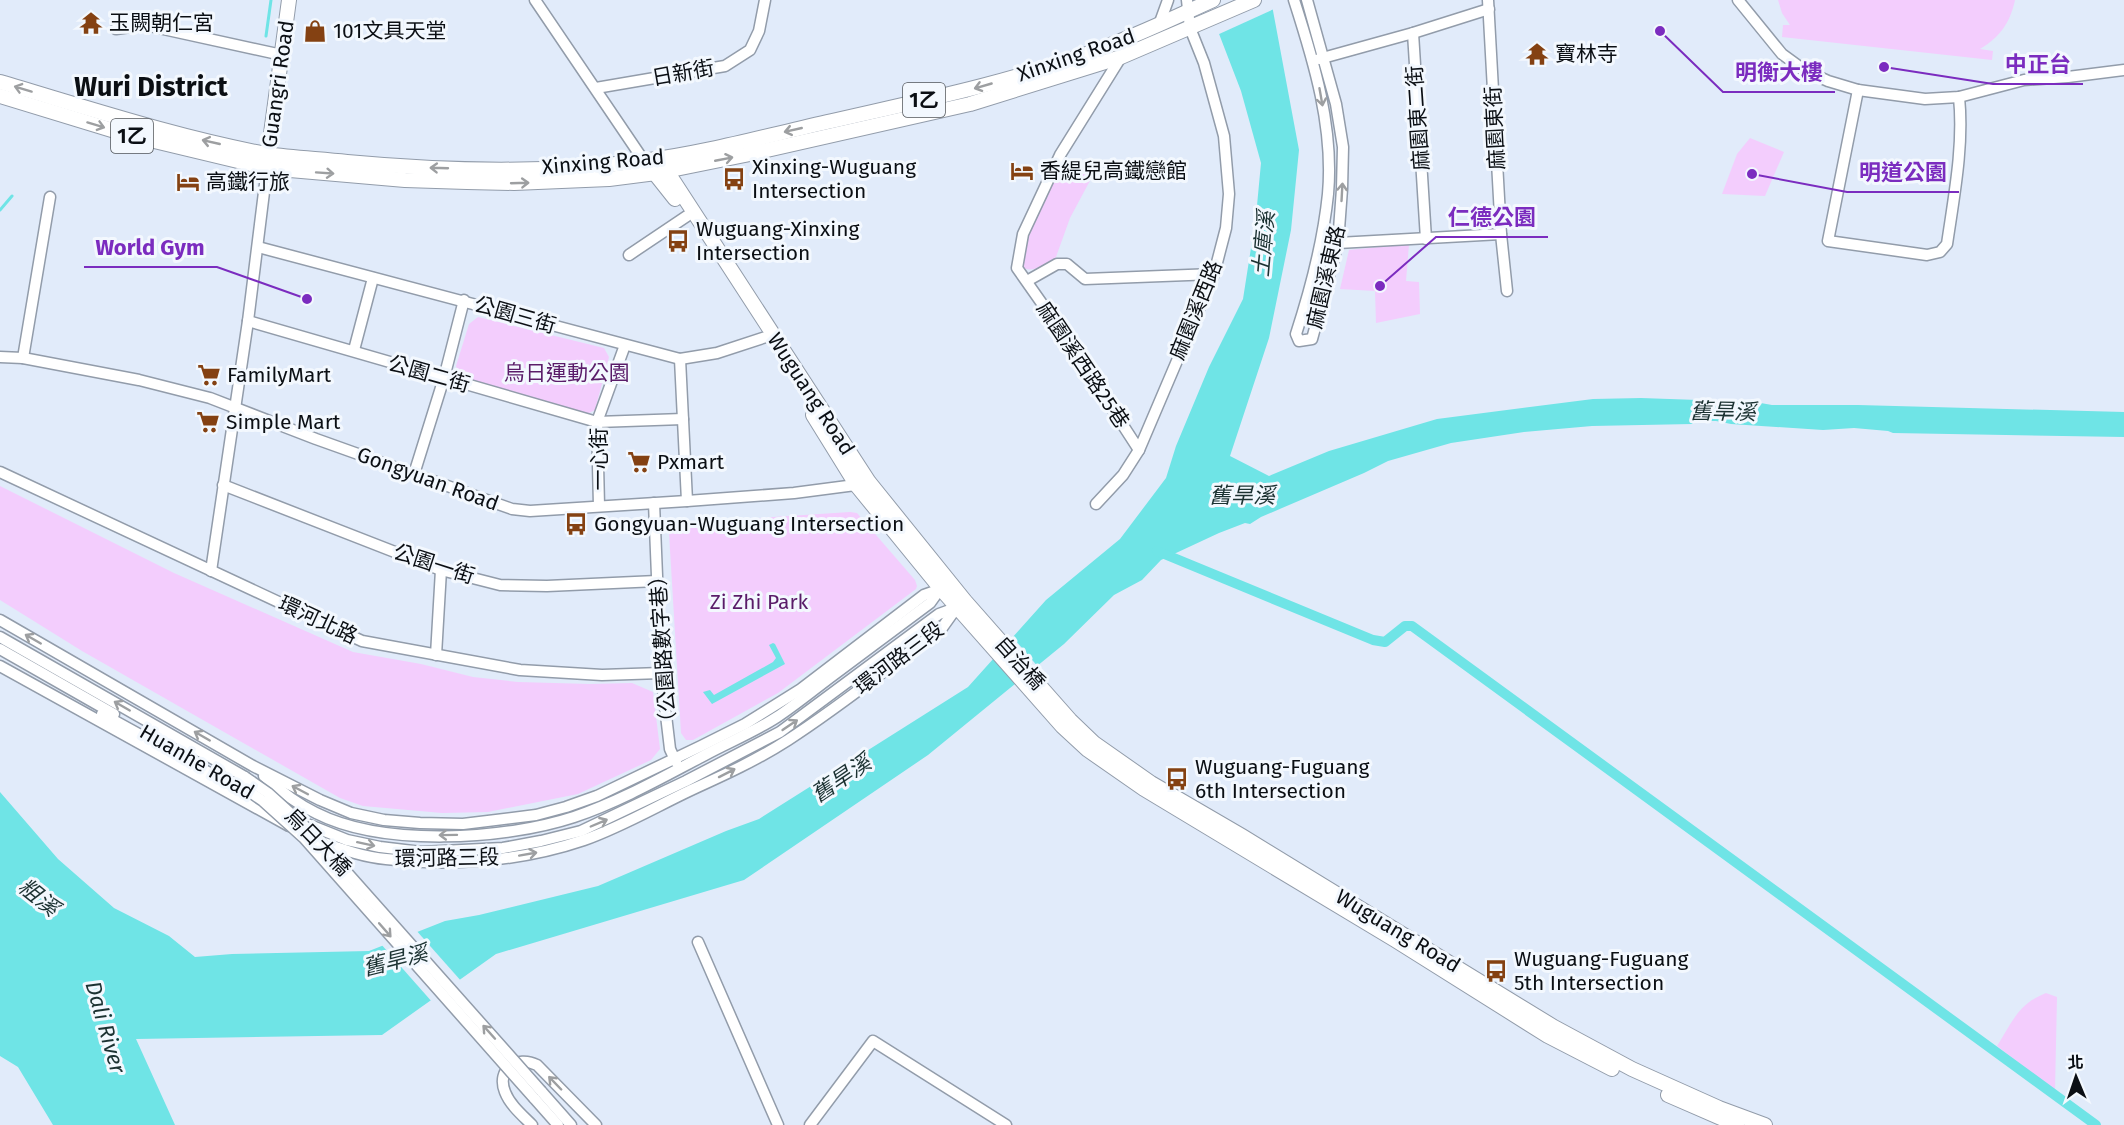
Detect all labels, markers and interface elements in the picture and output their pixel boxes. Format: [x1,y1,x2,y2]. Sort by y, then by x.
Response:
temple icon: 玉闕朝仁宮 [78,10,104,36]
place label: 玉闕朝仁宮 [109,10,214,36]
shop icon: 101文具天堂 [302,18,328,44]
place label: 101文具天堂 [333,18,446,44]
street label: Guangri Road [256,19,300,149]
street label: Xinxing Road [1014,23,1138,87]
temple icon: 寶林寺 [1524,41,1550,67]
place label: 寶林寺 [1555,41,1618,67]
callout: 中正台 [1993,44,2083,84]
text: 中正台 [2005,51,2071,78]
callout: 明衡大樓 [1723,52,1835,92]
street label: 日新街 [650,55,716,91]
text: 明衡大樓 [1735,59,1823,86]
street label: 麻園東二街 [1401,65,1435,171]
district label: Wuri District [74,71,228,103]
one-way arrow [974,81,993,92]
one-way arrow [14,83,33,94]
road number: 1乙 [903,83,945,117]
street label: 麻園東街 [1480,85,1510,171]
one-way arrow [1315,86,1326,106]
road number: 1乙 [111,119,153,153]
one-way arrow [86,120,105,131]
one-way arrow [784,125,803,136]
one-way arrow [202,135,221,147]
street label: Xinxing Road [541,144,665,180]
callout: 明道公園 [1847,152,1959,192]
one-way arrow [714,153,734,164]
place label: Xinxing-Wuguang Intersection [752,154,916,204]
hotel icon: 香緹兒高鐵戀館 [1009,158,1035,184]
place label: 香緹兒高鐵戀館 [1040,158,1187,184]
text: 明道公園 [1859,159,1947,186]
one-way arrow [430,162,449,173]
bus stop icon: Xinxing-Wuguang Intersection [721,166,747,192]
one-way arrow [315,168,335,179]
hotel icon: 高鐵行旅 [175,169,201,195]
place label: 高鐵行旅 [206,169,290,195]
one-way arrow [509,177,529,188]
one-way arrow [1336,182,1347,202]
callout: 仁德公園 [1436,197,1548,237]
text: 仁德公園 [1448,204,1536,231]
water label: 土庫溪 [1247,207,1280,278]
place label: Wuguang-Xinxing Intersection [696,216,859,266]
street label: 麻園溪東路 [1302,223,1350,331]
callout: World Gym [84,227,217,267]
bus stop icon: Wuguang-Xinxing Intersection [665,228,691,254]
text: World Gym [95,234,205,261]
street label: 麻園溪西路 [1164,256,1228,364]
street label: 公園三街 [471,291,559,339]
street label: 麻園溪西路25巷 [1031,297,1135,433]
street label: Wuguang Road [762,328,860,460]
street label: 公園二街 [385,350,473,398]
park label: 烏日運動公園 [504,360,630,386]
supermarket icon: FamilyMart [196,362,222,388]
place label: FamilyMart [227,362,332,388]
water label: 舊旱溪 [1690,397,1759,426]
supermarket icon: Simple Mart [195,409,221,435]
place label: Simple Mart [226,409,341,435]
street label: 一心街 [586,428,612,491]
street label: Gongyuan Road [354,441,502,517]
supermarket icon: Pxmart [626,449,652,475]
place label: Pxmart [657,449,725,475]
water label: 舊旱溪 [1209,482,1278,509]
bus stop icon: Gongyuan-Wuguang Intersection [563,511,589,537]
place label: Gongyuan-Wuguang Intersection [594,511,904,537]
street label: 公園一街 [390,539,478,589]
street label: （公園路數字巷） [644,564,682,734]
park label: Zi Zhi Park [710,589,809,615]
street label: 環河北路 [274,590,362,650]
street label: 環河路三段 [849,616,949,700]
street label: 自治橋 [989,631,1051,695]
one-way arrow [25,632,42,644]
one-way arrow [113,700,130,712]
one-way arrow [782,718,799,731]
street label: Huanhe Road [135,719,259,805]
one-way arrow [194,730,211,742]
water label: 舊旱溪 [806,747,879,808]
place label: Wuguang-Fuguang 6th Intersection [1195,754,1370,804]
bus stop icon: Wuguang-Fuguang 6th Intersection [1164,766,1190,792]
one-way arrow [718,767,736,779]
one-way arrow [292,784,309,796]
street label: 烏日大橋 [279,803,357,881]
one-way arrow [589,817,607,828]
one-way arrow [439,830,459,841]
one-way arrow [355,839,375,850]
street label: 環河路三段 [394,844,500,872]
one-way arrow [517,848,537,859]
water label: 粗溪 [13,873,67,924]
street label: Wuguang Road [1331,884,1465,978]
one-way arrow [378,922,392,937]
water label: 舊旱溪 [360,939,433,982]
place label: Wuguang-Fuguang 5th Intersection [1514,946,1689,996]
bus stop icon: Wuguang-Fuguang 5th Intersection [1483,958,1509,984]
water label: Dali River [80,978,132,1077]
one-way arrow [482,1025,496,1040]
north arrow [2046,1047,2106,1107]
text: 北 [2067,1053,2084,1072]
one-way arrow [548,1075,563,1090]

